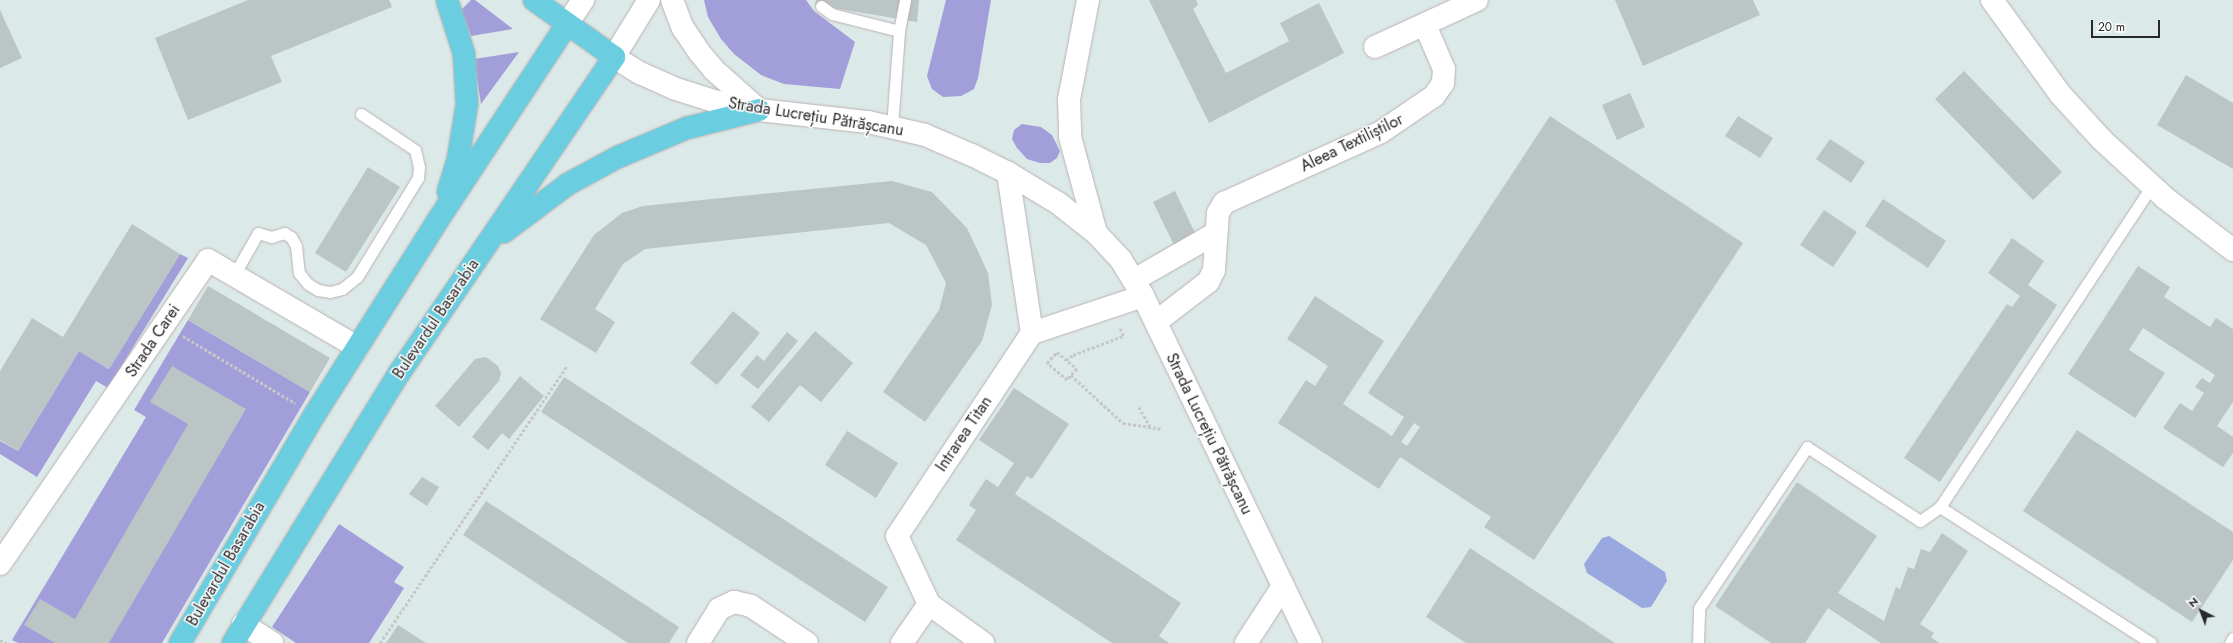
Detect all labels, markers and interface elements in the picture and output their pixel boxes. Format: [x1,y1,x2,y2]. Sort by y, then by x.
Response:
scale bar [2093,12,2162,38]
text: 20 m [2098,18,2125,36]
street label: Strada Lucrețiu Pătrășcanu [727,94,905,140]
street label: Aleea Textiliștilor [1297,110,1407,176]
street label: Bulevardul Basarabia [389,256,483,382]
street label: Strada Carei [122,301,184,381]
street label: Strada Lucrețiu Pătrășcanu [1162,350,1256,518]
street label: Intrarea Titan [932,393,996,475]
street label: Bulevardul Basarabia [183,499,269,629]
north arrow [2181,591,2221,631]
text: N [2184,593,2202,611]

